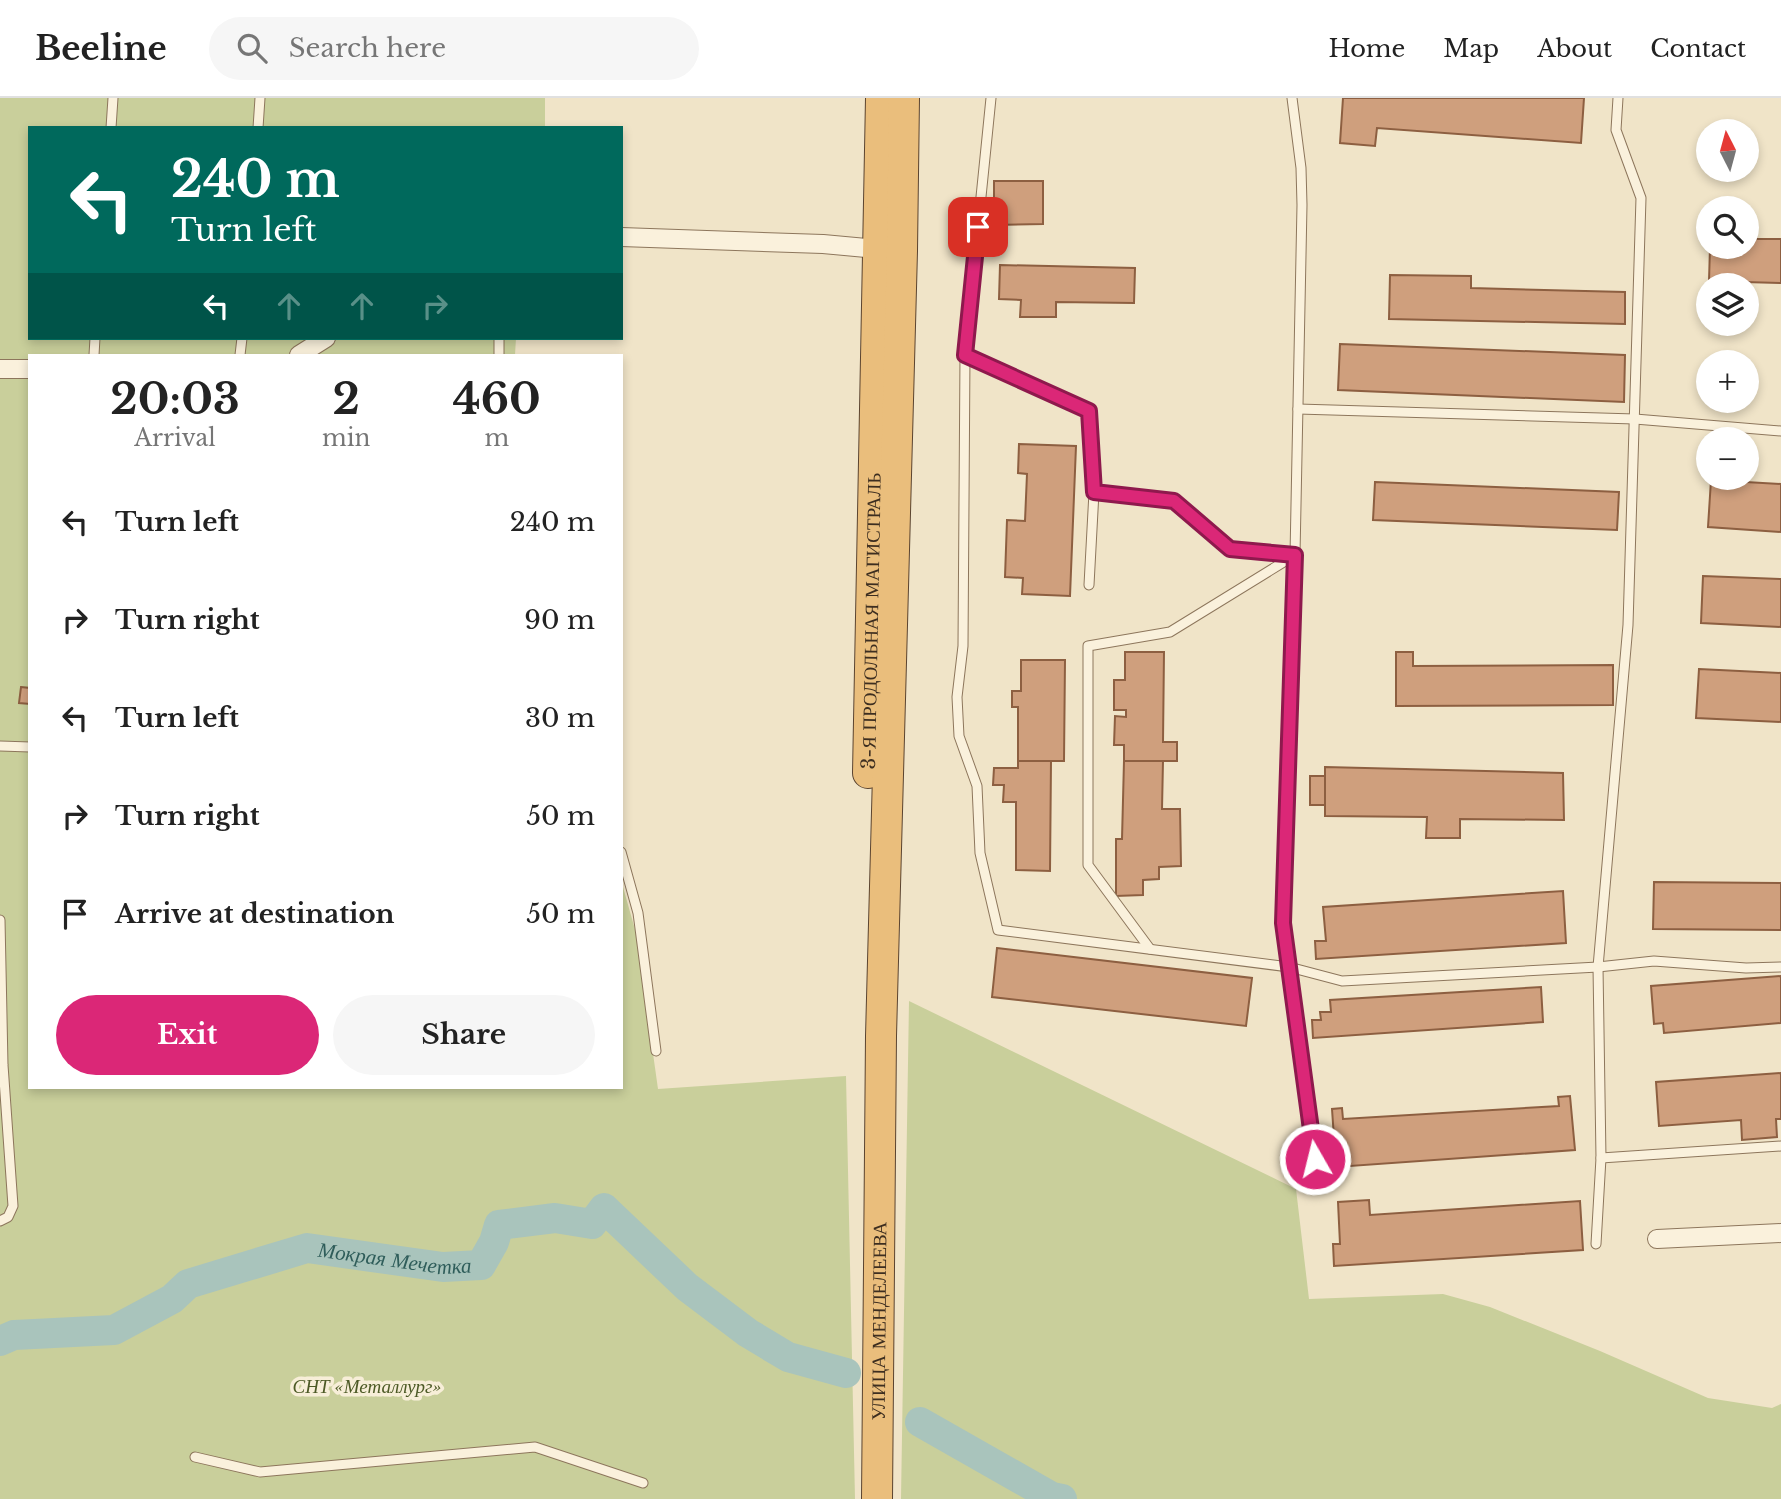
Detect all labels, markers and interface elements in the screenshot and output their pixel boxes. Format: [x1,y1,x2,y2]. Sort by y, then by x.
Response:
search box [209,17,699,80]
text: Beeline [35,28,167,69]
icon: search [233,29,271,67]
text: Search here [289,32,446,64]
text: Home [1329,34,1405,63]
text: Map [1443,34,1499,63]
text: About [1537,34,1612,63]
text: Contact [1650,34,1746,63]
north arrow [1696,119,1759,182]
map controls [1696,119,1759,490]
text: 240 m [171,149,340,210]
icon: left [56,154,147,245]
button: search [1696,196,1759,259]
pin [948,197,1008,257]
icon: arrive [959,208,997,246]
text: Turn left [171,210,317,250]
button: layers [1696,273,1759,336]
icon: left [197,287,235,325]
icon: ahead [270,287,308,325]
icon: ahead [343,287,381,325]
icon: right [416,287,454,325]
button: + [1696,350,1759,413]
text: 20:03 [110,373,240,425]
text: 2 [333,373,360,425]
text: 460 [453,373,541,425]
text: Arrival [134,424,216,452]
text: min [322,424,370,452]
text: m [484,424,509,452]
button: − [1696,427,1759,490]
street label: 3-Я ПРОДОЛЬНАЯ МАГИСТРАЛЬ [857,473,886,769]
icon: left [56,503,94,541]
text: Turn left [115,506,239,538]
text: 240 m [510,506,595,538]
icon: right [56,601,94,639]
text: Turn right [115,604,260,636]
text: 90 m [524,604,595,636]
icon: left [56,699,94,737]
text: Turn left [115,702,239,734]
text: 30 m [525,702,595,734]
icon: right [56,797,94,835]
text: Turn right [115,800,260,832]
text: 50 m [526,800,595,832]
icon: arrive [56,895,94,933]
text: Arrive at destination [115,898,395,930]
text: 50 m [526,898,595,930]
button: Exit [56,995,319,1075]
button: Share [333,995,595,1075]
position arrow [1278,1122,1352,1196]
street label: УЛИЦА МЕНДЕЛЕЕВА [867,1221,891,1420]
water label: Мокрая Мечетка [316,1237,472,1280]
park label: СНТ «Металлург» [293,1375,441,1398]

